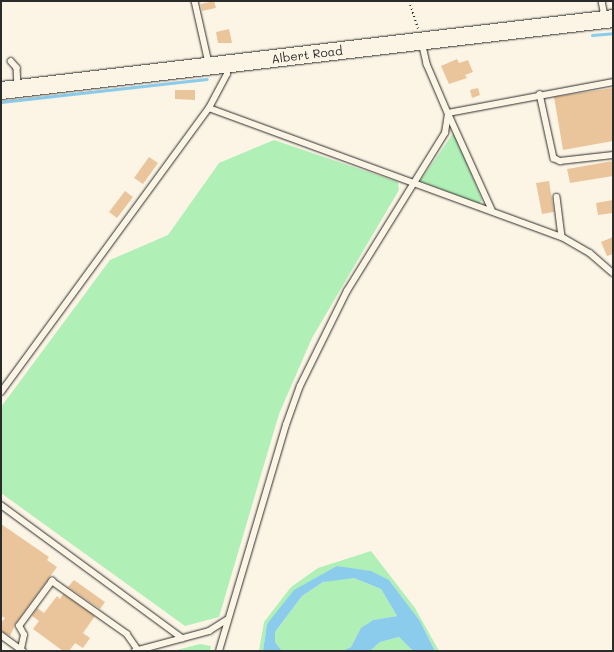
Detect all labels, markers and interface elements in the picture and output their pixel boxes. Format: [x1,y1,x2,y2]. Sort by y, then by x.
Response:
street label: Albert Road [271,44,343,66]

